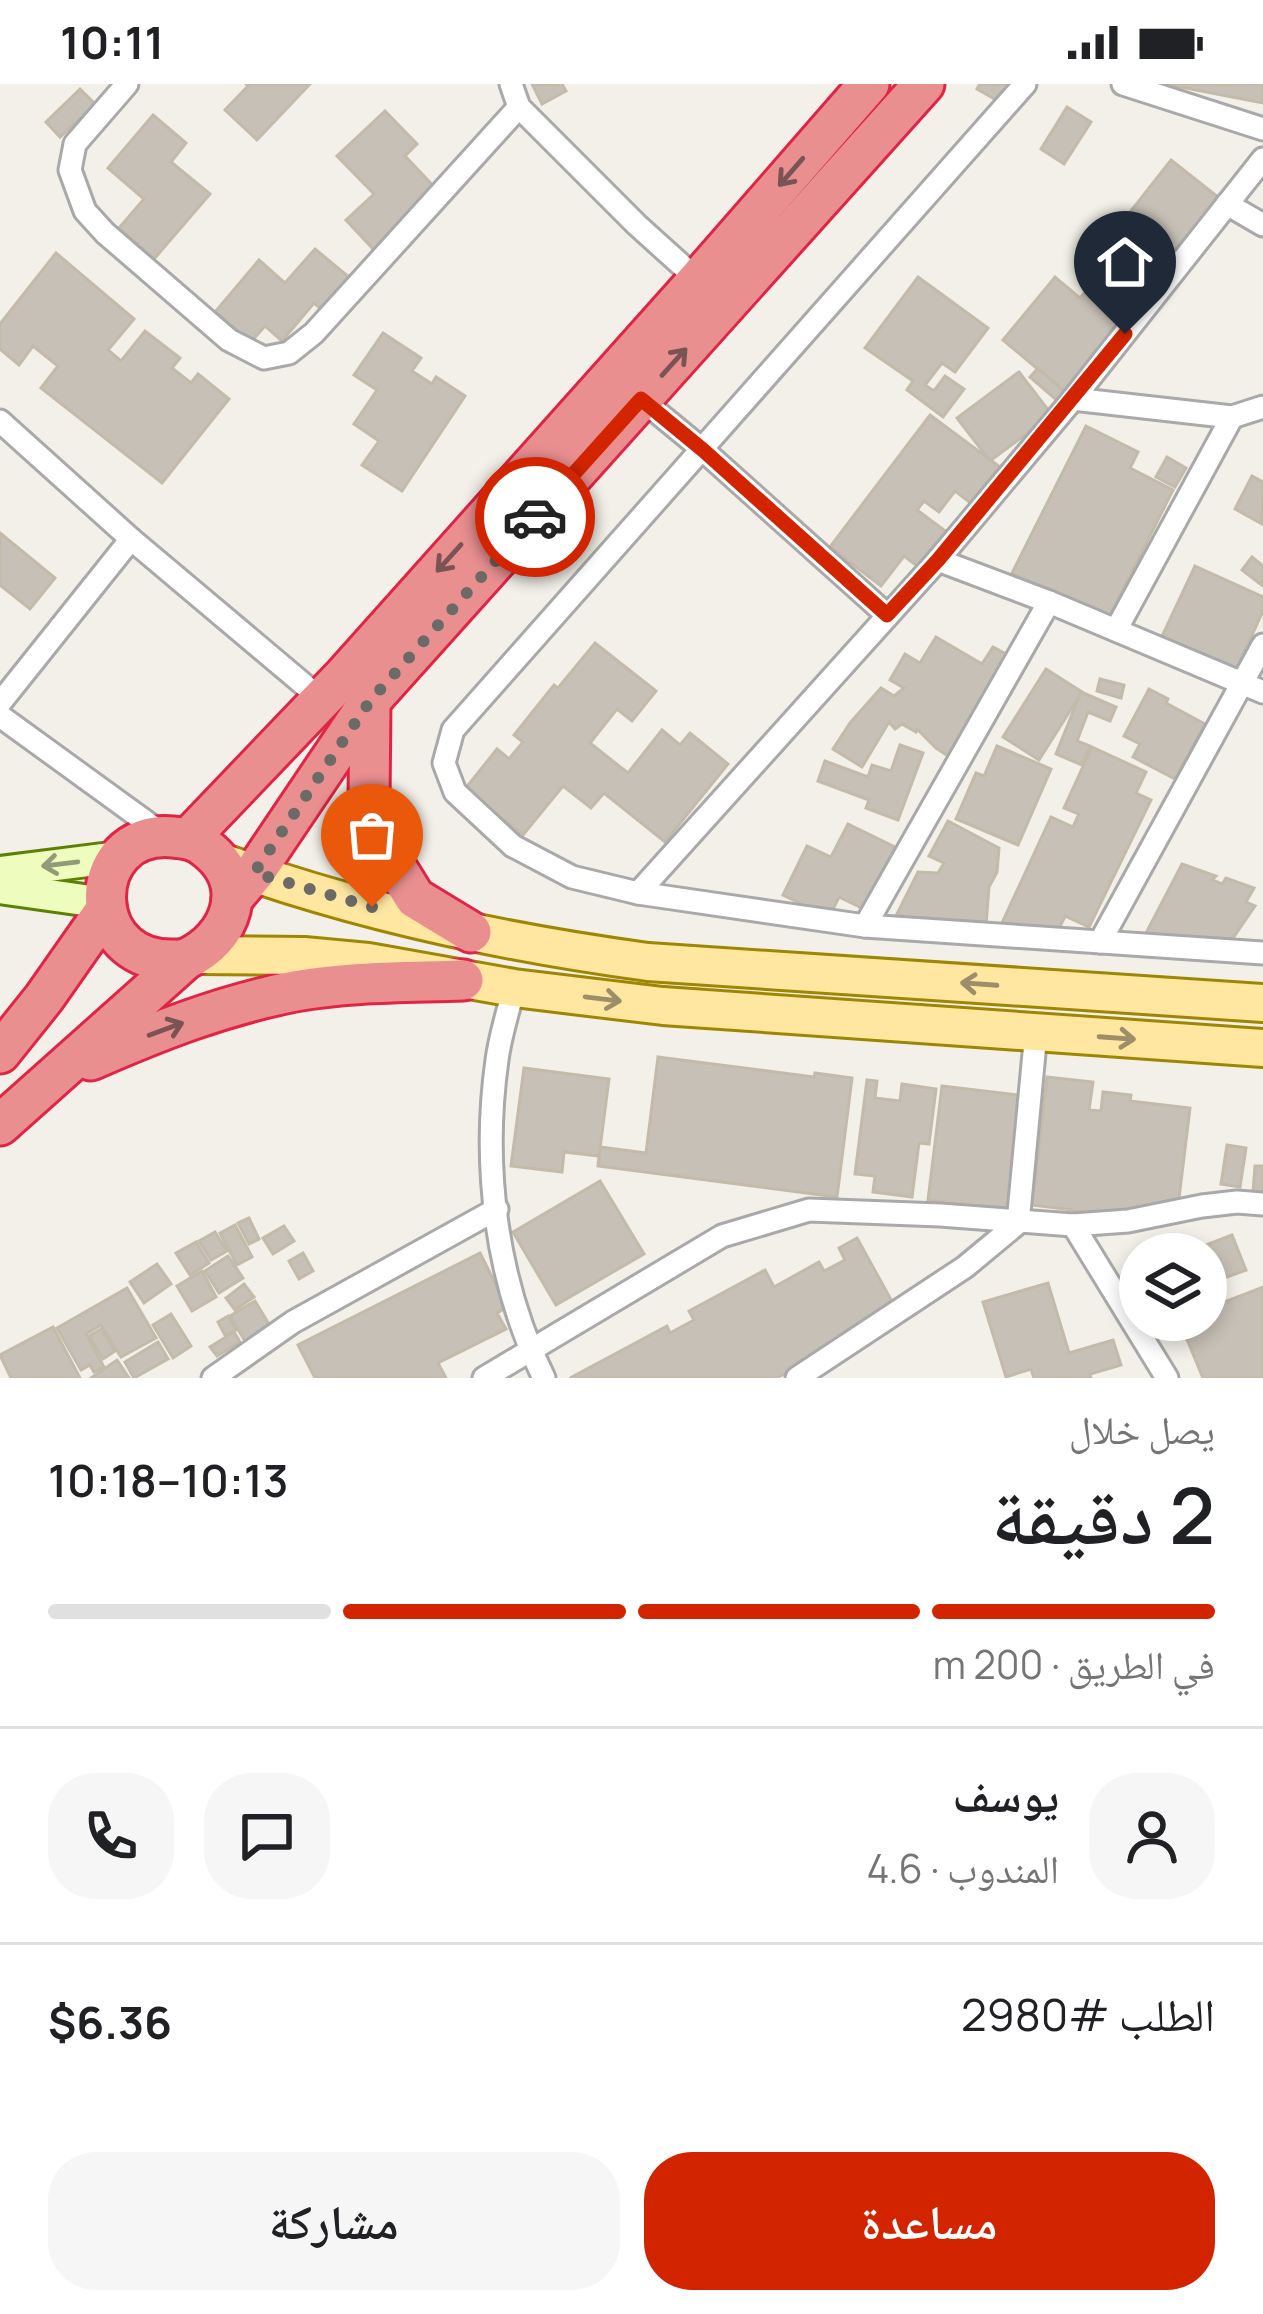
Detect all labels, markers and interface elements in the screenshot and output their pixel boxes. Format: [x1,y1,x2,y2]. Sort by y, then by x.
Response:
text: 10:11 [60,11,164,73]
one-way arrow [778,156,805,186]
pin [1074,211,1176,334]
icon: home [1092,229,1158,295]
one-way arrow [660,348,687,378]
courier [475,457,595,577]
icon: car [502,484,568,550]
one-way arrow [436,542,463,572]
pin [321,784,423,907]
icon: bag [339,802,405,868]
one-way arrow [41,854,80,876]
one-way arrow [960,972,999,995]
one-way arrow [583,988,622,1010]
one-way arrow [147,1016,184,1038]
one-way arrow [1097,1026,1136,1049]
map controls [1119,1233,1227,1341]
button: layers [1119,1233,1227,1341]
text: يصل خلال [1069,1402,1215,1456]
text: 10:13–10:18 [48,1449,288,1511]
text: 2 دقيقة [992,1461,1215,1567]
text: في الطريق · 200 m [933,1637,1215,1691]
text: يوسف [953,1764,1059,1826]
button: phone [48,1773,174,1899]
button: chat [204,1773,330,1899]
button: person [1089,1773,1215,1899]
text: المندوب · 4.6 [866,1841,1059,1895]
text: الطلب #2980 [961,1983,1215,2045]
text: $6.36 [48,1991,172,2053]
button: مشاركة [48,2152,620,2290]
button: مساعدة [644,2152,1215,2290]

